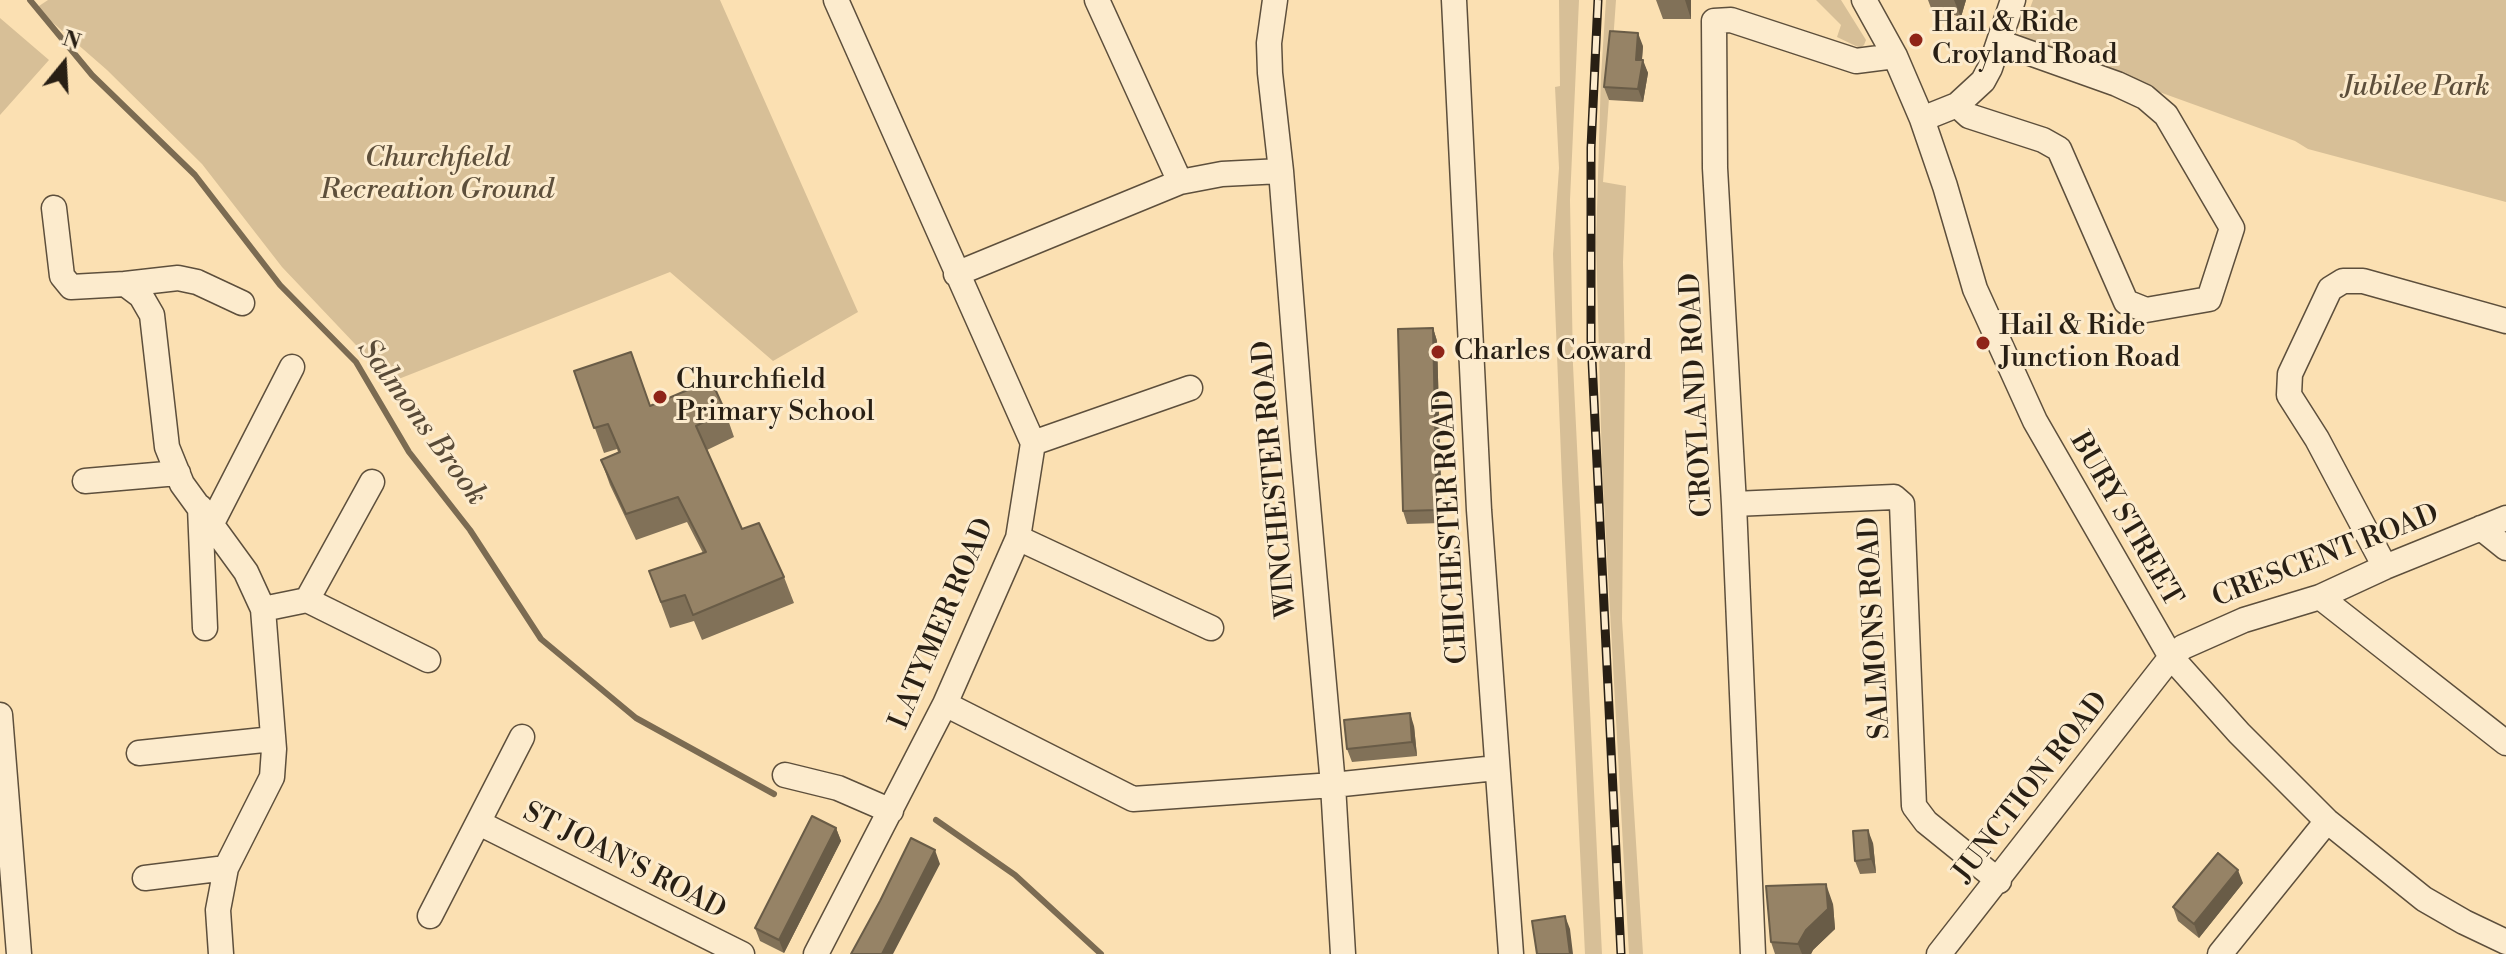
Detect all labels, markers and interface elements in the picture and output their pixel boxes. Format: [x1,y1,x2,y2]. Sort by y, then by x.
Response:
place label: Hail & Ride Croyland Road [1932,7,2118,73]
north arrow [24,24,104,104]
text: N [59,25,84,56]
marker: Hail & Ride Croyland Road [1907,31,1925,49]
park label: Jubilee Park [2342,71,2490,105]
park label: Churchfield Recreation Ground [320,142,554,208]
street label: CROYLAND ROAD [1675,272,1721,518]
place label: Hail & Ride Junction Road [1999,310,2180,376]
water label: Salmons Brook [348,333,494,513]
marker: Hail & Ride Junction Road [1974,334,1992,352]
place label: Charles Coward [1454,335,1652,369]
street label: WINCHESTER ROAD [1247,339,1305,619]
marker: Charles Coward [1429,343,1447,361]
place label: Churchfield Primary School [676,364,875,430]
marker: Churchfield Primary School [651,388,669,406]
street label: CHICHESTER ROAD [1428,389,1476,665]
street label: BURY STREET [2062,427,2188,613]
street label: CRESCENT ROAD [2208,498,2444,616]
street label: LATYMER ROAD [883,513,1003,735]
street label: SALMONS ROAD [1853,516,1899,740]
street label: JUNCTION ROAD [1947,686,2117,890]
street label: ST JOAN'S ROAD [517,796,731,928]

